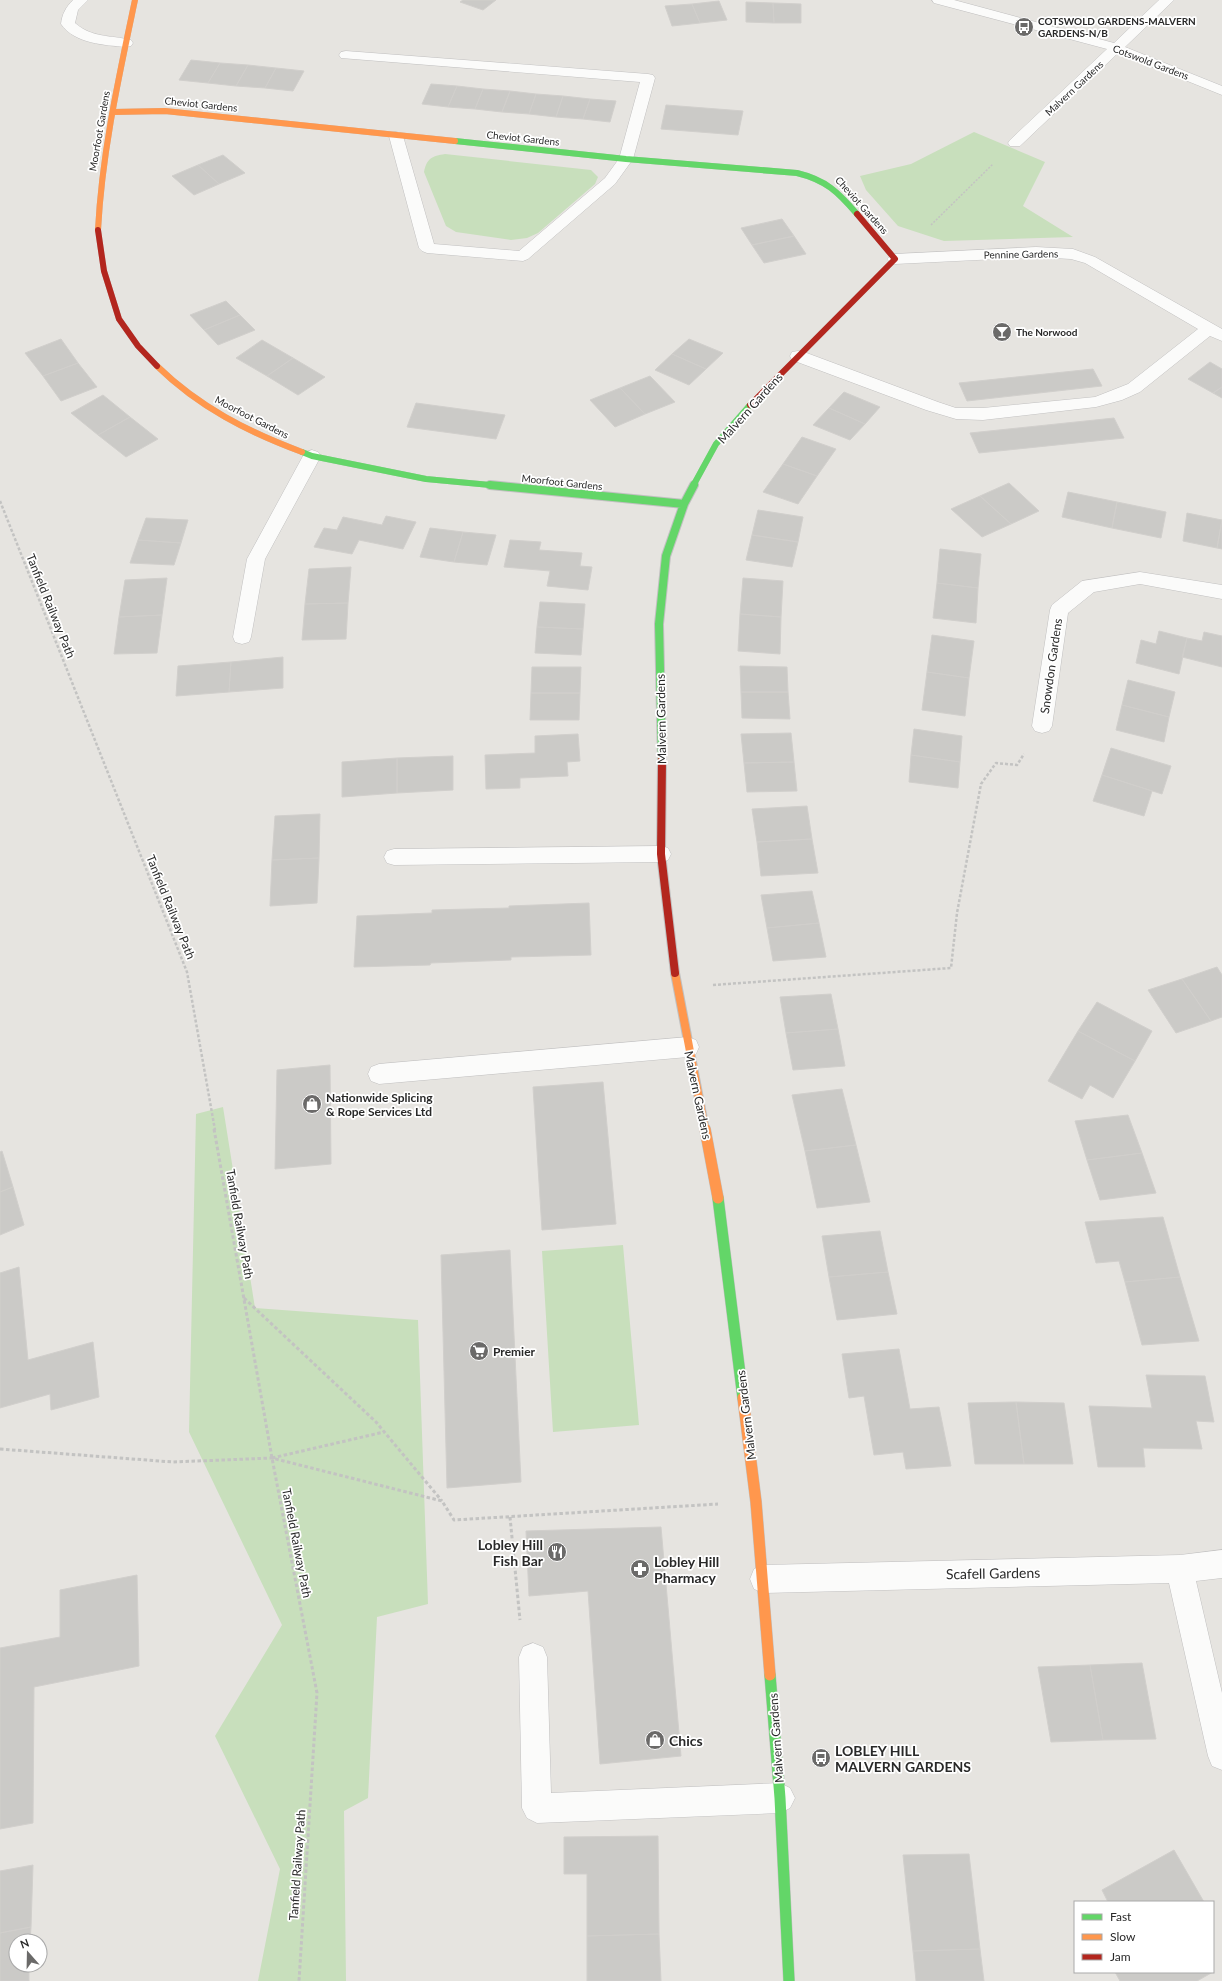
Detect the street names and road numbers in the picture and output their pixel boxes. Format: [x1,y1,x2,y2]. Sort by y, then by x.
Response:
street label: Cotswold Gardens [1111,42,1191,82]
street label: Malvern Gardens [1042,58,1106,118]
street label: Moorfoot Gardens [86,90,112,172]
street label: Cheviot Gardens [164,94,238,114]
street label: Cheviot Gardens [486,128,560,148]
street label: Cheviot Gardens [833,174,891,236]
street label: Pennine Gardens [984,247,1058,261]
street label: Malvern Gardens [714,370,786,446]
street label: Moorfoot Gardens [213,393,291,441]
street label: Moorfoot Gardens [521,472,603,492]
street label: Tanfield Railway Path [23,552,79,660]
street label: Snowdon Gardens [1037,617,1065,715]
street label: Malvern Gardens [653,674,669,764]
street label: Tanfield Railway Path [143,853,199,961]
street label: Malvern Gardens [681,1049,715,1141]
street label: Tanfield Railway Path [223,1168,257,1280]
street label: Malvern Gardens [733,1369,759,1461]
street label: Tanfield Railway Path [279,1487,315,1599]
street label: Scafell Gardens [946,1564,1040,1582]
street label: Malvern Gardens [765,1693,787,1783]
street label: Tanfield Railway Path [286,1809,308,1921]

